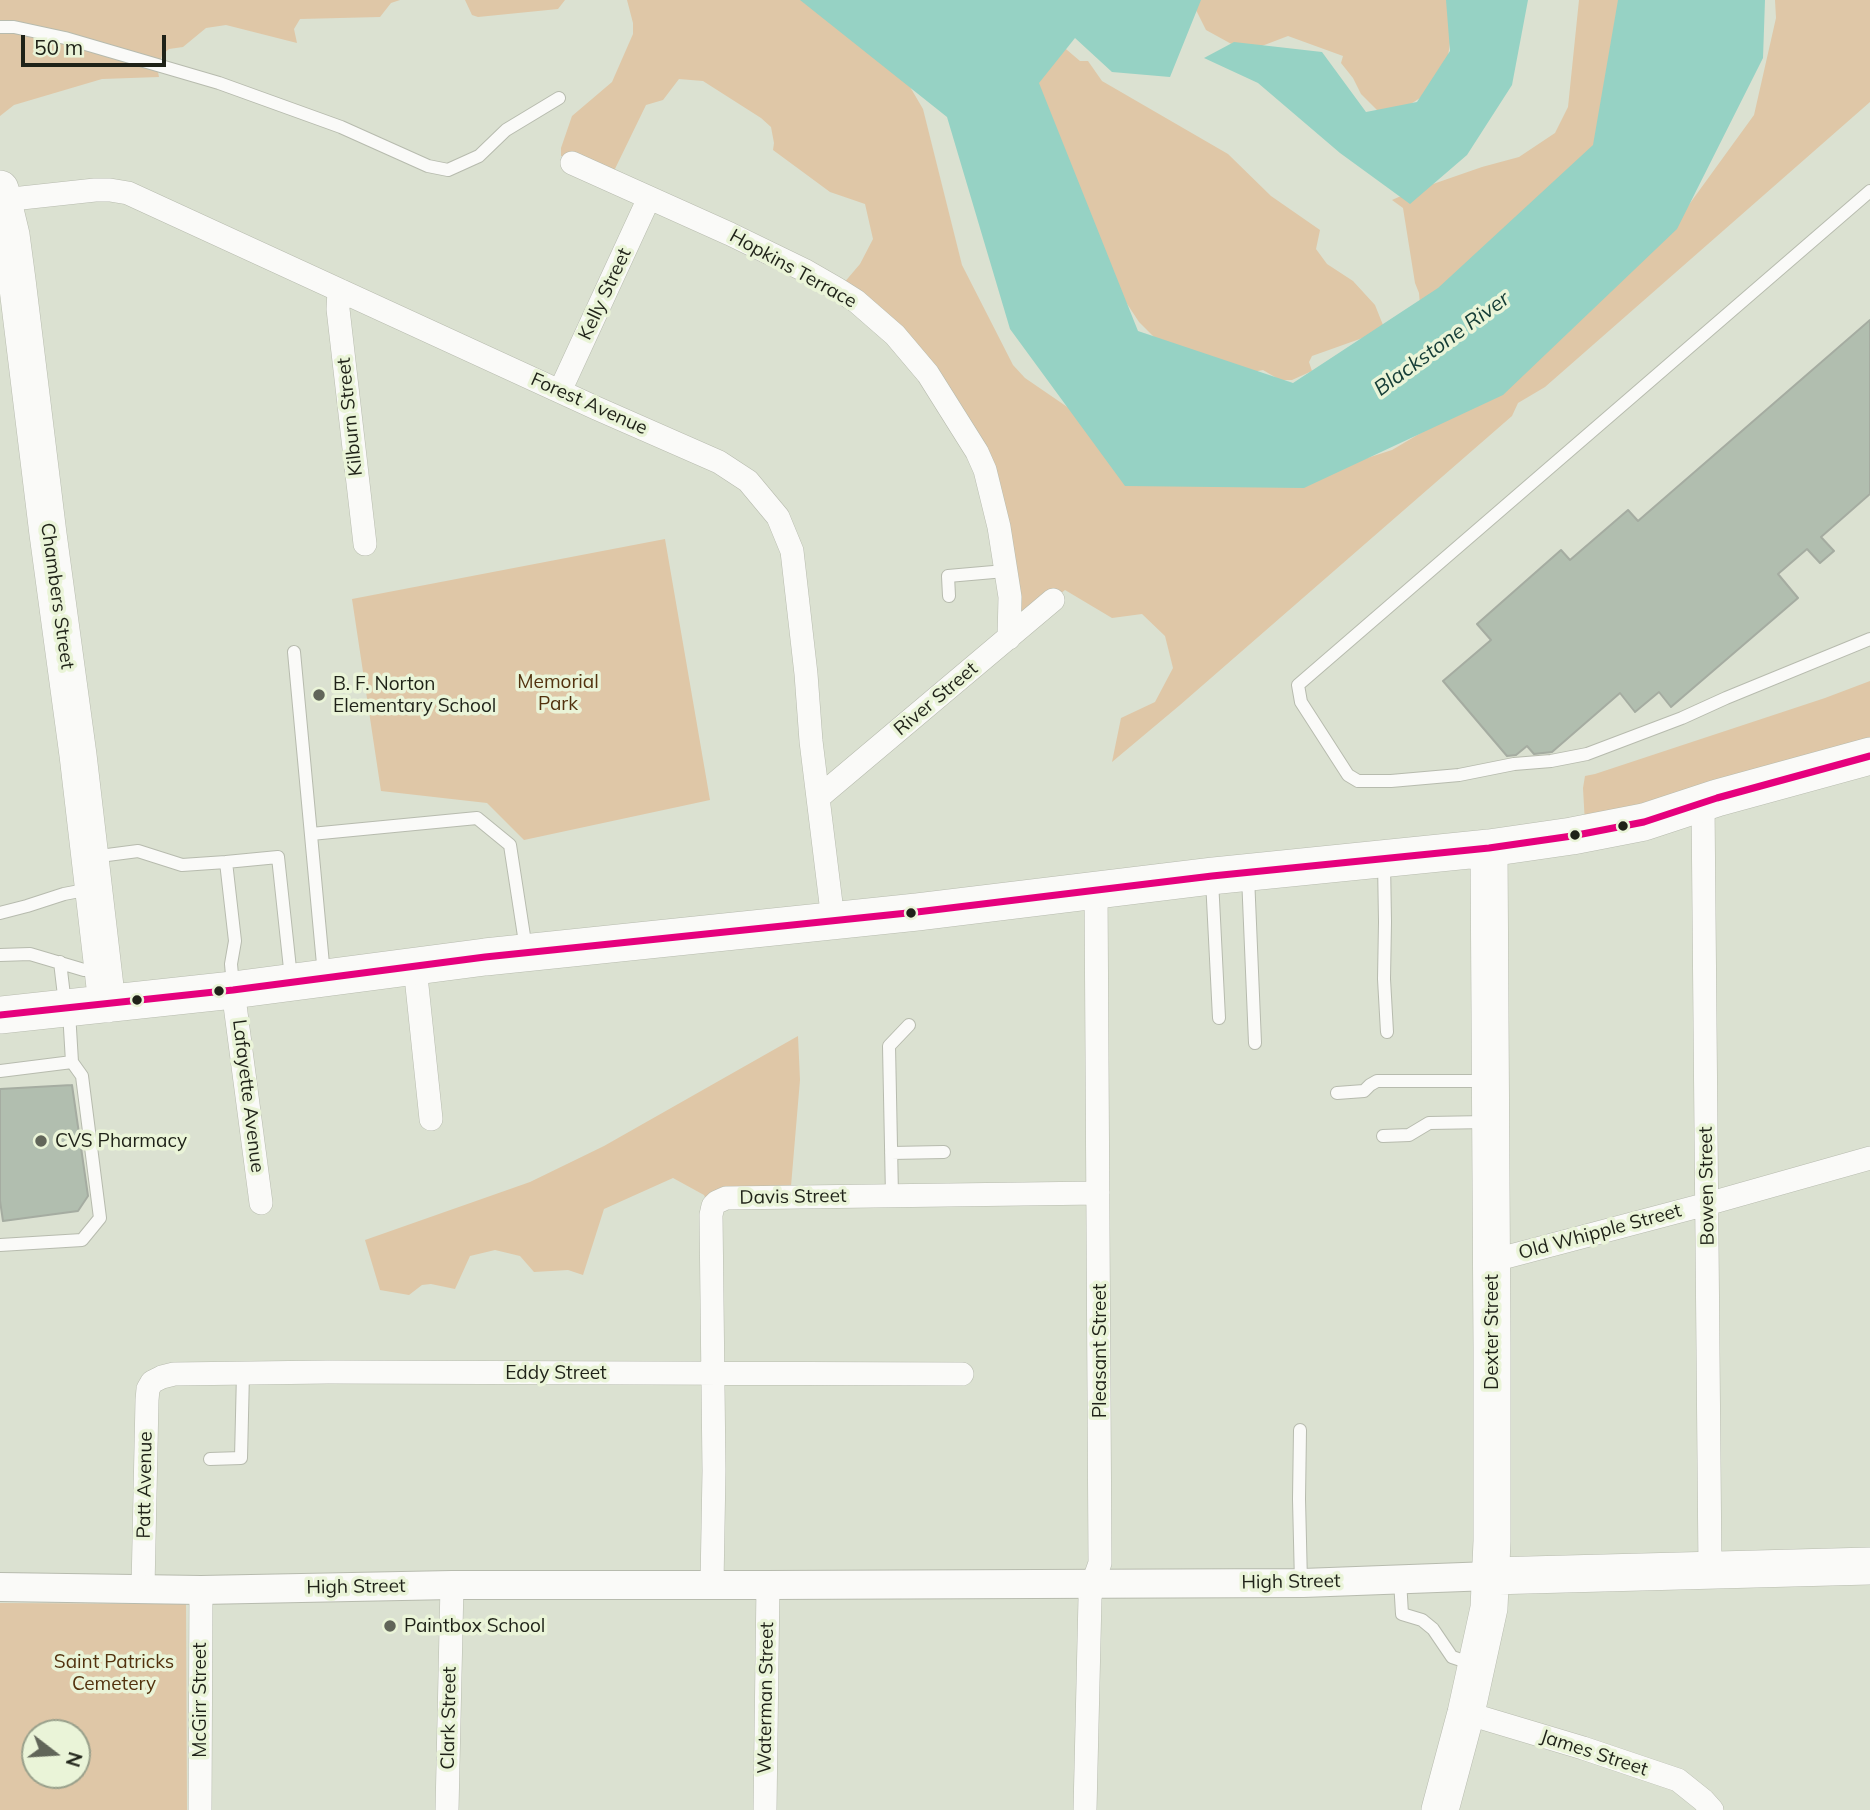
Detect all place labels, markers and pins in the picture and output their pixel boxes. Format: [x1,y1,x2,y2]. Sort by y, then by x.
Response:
place label: B. F. Norton Elementary School [333,673,496,717]
marker: B. F. Norton Elementary School [311,687,327,703]
unlabelled marker [1616,819,1630,833]
unlabelled marker [1568,828,1582,842]
unlabelled marker [904,906,918,920]
unlabelled marker [212,984,226,998]
unlabelled marker [130,993,144,1007]
place label: CVS Pharmacy [55,1130,187,1152]
marker: CVS Pharmacy [33,1133,49,1149]
place label: Paintbox School [404,1615,545,1637]
marker: Paintbox School [382,1618,398,1634]

